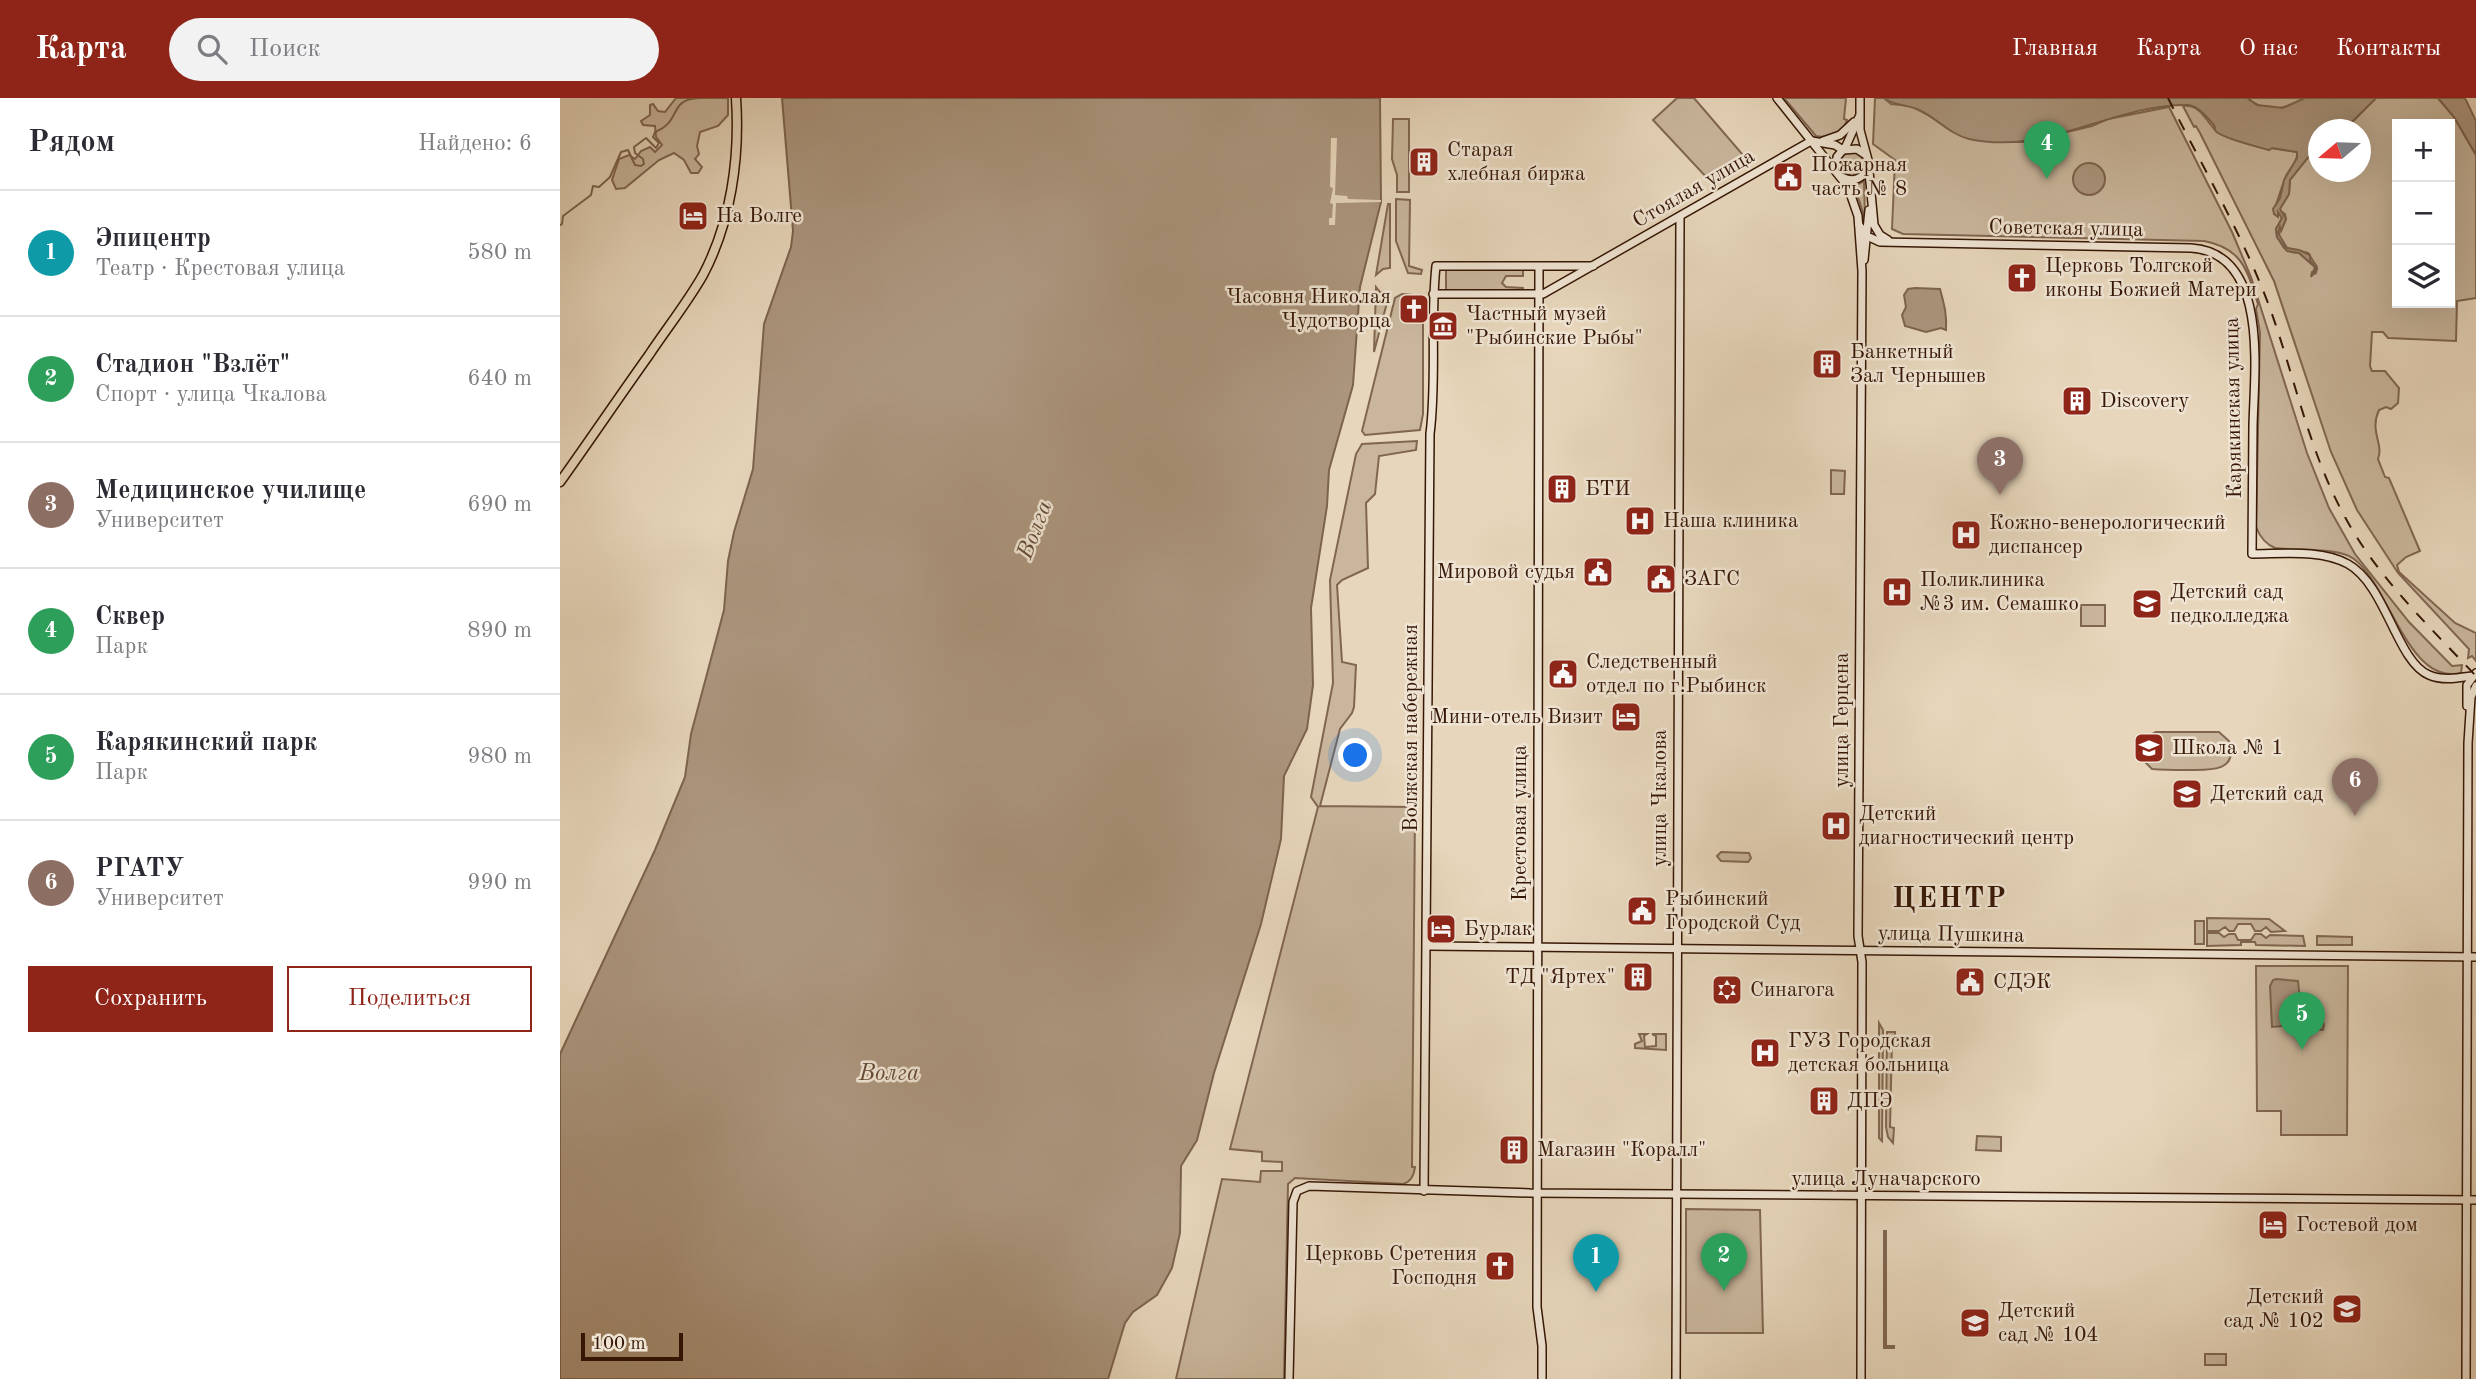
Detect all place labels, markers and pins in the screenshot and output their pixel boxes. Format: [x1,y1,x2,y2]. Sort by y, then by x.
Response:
pin: 4 [2024,121,2070,179]
place label: Старая хлебная биржа [1447,140,1585,185]
building icon: Старая хлебная биржа [1407,145,1441,179]
place label: Пожарная часть № 8 [1811,155,1907,200]
public building icon: Пожарная часть № 8 [1771,160,1805,194]
hotel icon: На Волге [676,199,710,233]
place label: На Волге [716,206,802,227]
place label: Церковь Толгской иконы Божией Матери [2045,256,2257,301]
church icon: Церковь Толгской иконы Божией Матери [2005,261,2039,295]
place label: Часовня Николая Чудотворца [1227,287,1391,332]
church icon: Часовня Николая Чудотворца [1397,292,1431,326]
place label: Частный музей "Рыбинские Рыбы" [1466,304,1643,349]
museum icon: Частный музей "Рыбинские Рыбы" [1426,309,1460,343]
place label: Банкетный Зал Чернышев [1850,342,1986,387]
building icon: Банкетный Зал Чернышев [1810,347,1844,381]
building icon: Discovery [2060,384,2094,418]
place label: Discovery [2100,391,2189,412]
pin: 3 [1977,437,2023,495]
building icon: БТИ [1545,472,1579,506]
place label: БТИ [1585,479,1630,500]
hospital icon: Наша клиника [1623,504,1657,538]
place label: Наша клиника [1663,511,1798,532]
place label: Кожно-венерологический диспансер [1989,513,2226,558]
hospital icon: Кожно-венерологический диспансер [1949,518,1983,552]
public building icon: Мировой судья [1581,555,1615,589]
place label: Мировой судья [1437,562,1575,583]
public building icon: ЗАГС [1644,562,1678,596]
place label: ЗАГС [1684,569,1740,590]
place label: Поликлиника №3 им. Семашко [1920,570,2079,615]
hospital icon: Поликлиника №3 им. Семашко [1880,575,1914,609]
place label: Детский сад педколледжа [2170,582,2289,627]
school or university icon: Детский сад педколледжа [2130,587,2164,621]
place label: Следственный отдел по г.Рыбинск [1586,652,1767,697]
public building icon: Следственный отдел по г.Рыбинск [1546,657,1580,691]
hotel icon: Мини-отель Визит [1609,700,1643,734]
place label: Мини-отель Визит [1431,707,1603,728]
school or university icon: Школа № 1 [2132,731,2166,765]
place label: Школа № 1 [2172,738,2283,759]
pin: 6 [2332,758,2378,816]
school or university icon: Детский сад [2170,777,2204,811]
place label: Детский сад [2210,784,2324,805]
place label: Детский диагностический центр [1859,804,2074,849]
hospital icon: Детский диагностический центр [1819,809,1853,843]
place label: Рыбинский Городской Суд [1665,889,1801,934]
public building icon: Рыбинский Городской Суд [1625,894,1659,928]
hotel icon: Бурлак [1424,912,1458,946]
place label: Бурлак [1464,919,1533,940]
building icon: ТД "Яртех" [1621,960,1655,994]
public building icon: СДЭК [1953,965,1987,999]
place label: ТД "Яртех" [1505,967,1615,988]
place label: СДЭК [1993,972,2051,993]
synagogue icon: Синагога [1710,973,1744,1007]
place label: Синагога [1750,980,1835,1001]
pin: 5 [2279,992,2325,1050]
place label: ГУЗ Городская детская больница [1788,1031,1950,1076]
hospital icon: ГУЗ Городская детская больница [1748,1036,1782,1070]
building icon: ДПЭ [1807,1084,1841,1118]
place label: ДПЭ [1847,1091,1893,1112]
building icon: Магазин "Коралл" [1497,1133,1531,1167]
place label: Магазин "Коралл" [1537,1140,1706,1161]
hotel icon: Гостевой дом [2256,1208,2290,1242]
place label: Гостевой дом [2296,1215,2418,1236]
pin: 2 [1701,1233,1747,1291]
pin: 1 [1573,1234,1619,1292]
place label: Церковь Сретения Господня [1305,1244,1477,1289]
church icon: Церковь Сретения Господня [1483,1249,1517,1283]
place label: Детский сад № 102 [2223,1287,2324,1332]
school or university icon: Детский сад № 102 [2330,1292,2364,1326]
place label: Детский сад № 104 [1998,1301,2099,1346]
school or university icon: Детский сад № 104 [1958,1306,1992,1340]

